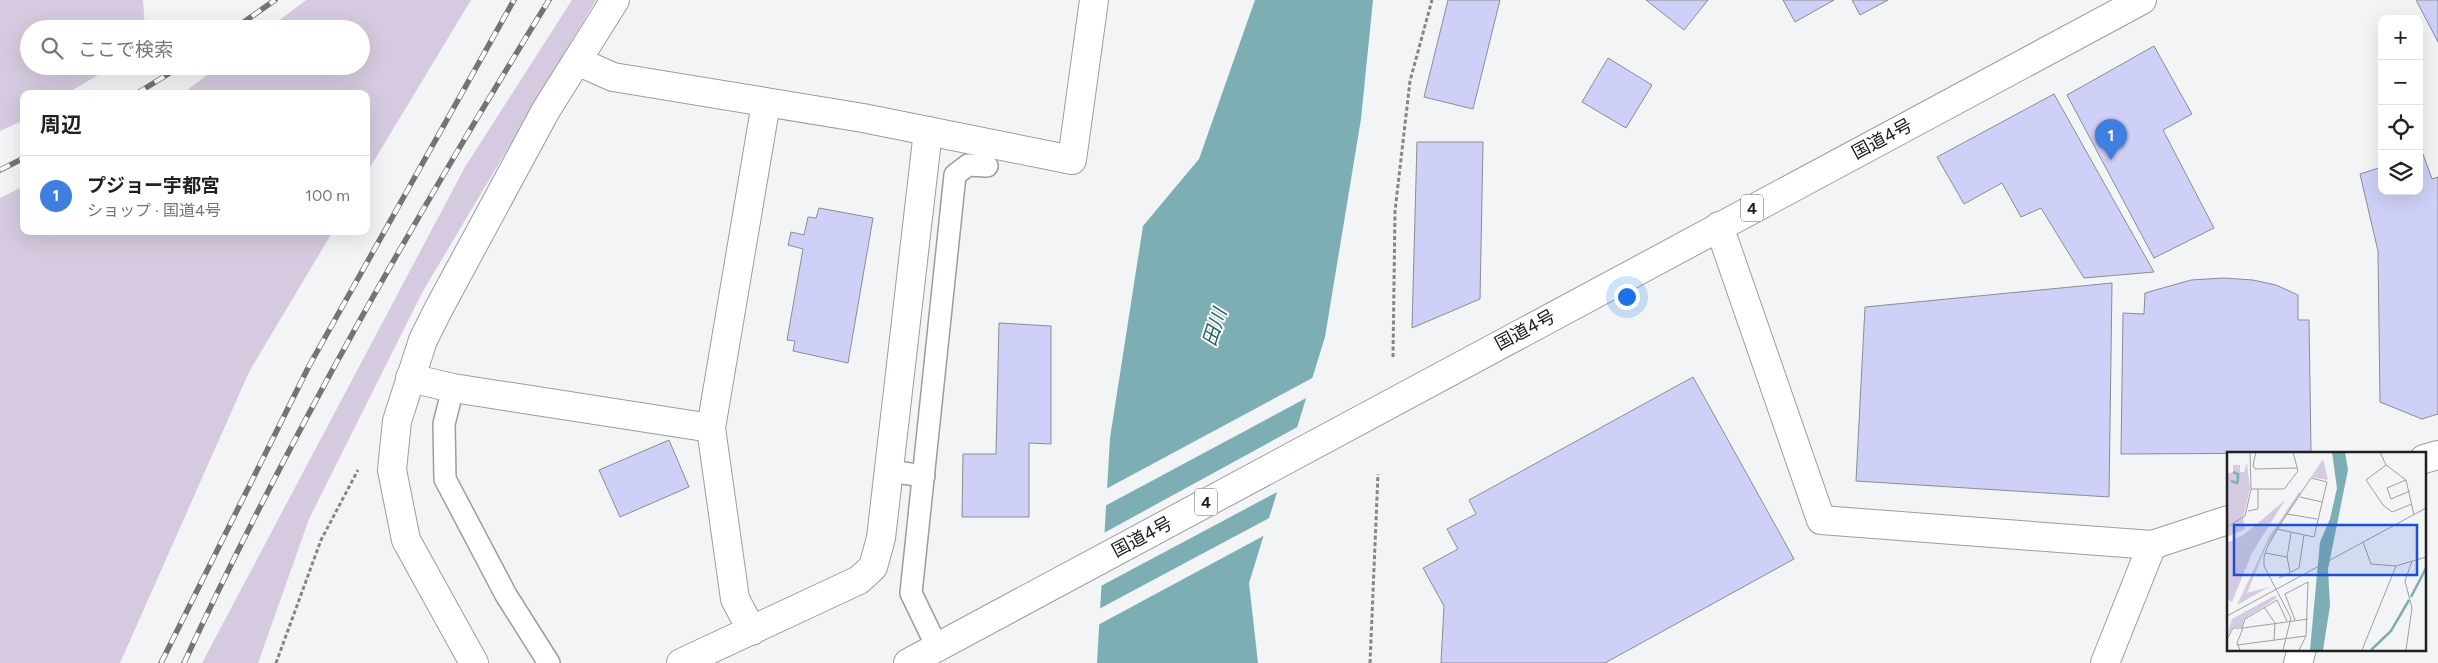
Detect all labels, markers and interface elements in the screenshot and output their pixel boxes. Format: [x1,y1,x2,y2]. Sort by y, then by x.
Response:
map controls [2378,15,2423,195]
button: + [2378,15,2423,60]
search box [20,20,370,75]
icon: search [38,34,66,62]
text: ここで検索 [78,38,173,61]
button: − [2378,60,2423,105]
button: locate [2378,105,2423,150]
text: 周辺 [40,112,82,137]
street label: 国道4号 [1848,114,1916,164]
pin: 1 [2095,119,2127,160]
button: layers [2378,150,2423,195]
text: プジョー宇都宮 [87,174,220,197]
text: 1 [53,186,59,205]
text: 100 m [305,186,350,205]
road number: 4 [1741,194,1763,222]
text: ショップ · 国道4号 [87,201,221,220]
your location [1614,284,1640,310]
water label: 田川 [1198,304,1232,349]
street label: 国道4号 [1491,305,1559,355]
inset map [2227,452,2426,650]
road number: 4 [1195,488,1217,516]
street label: 国道4号 [1108,512,1176,562]

